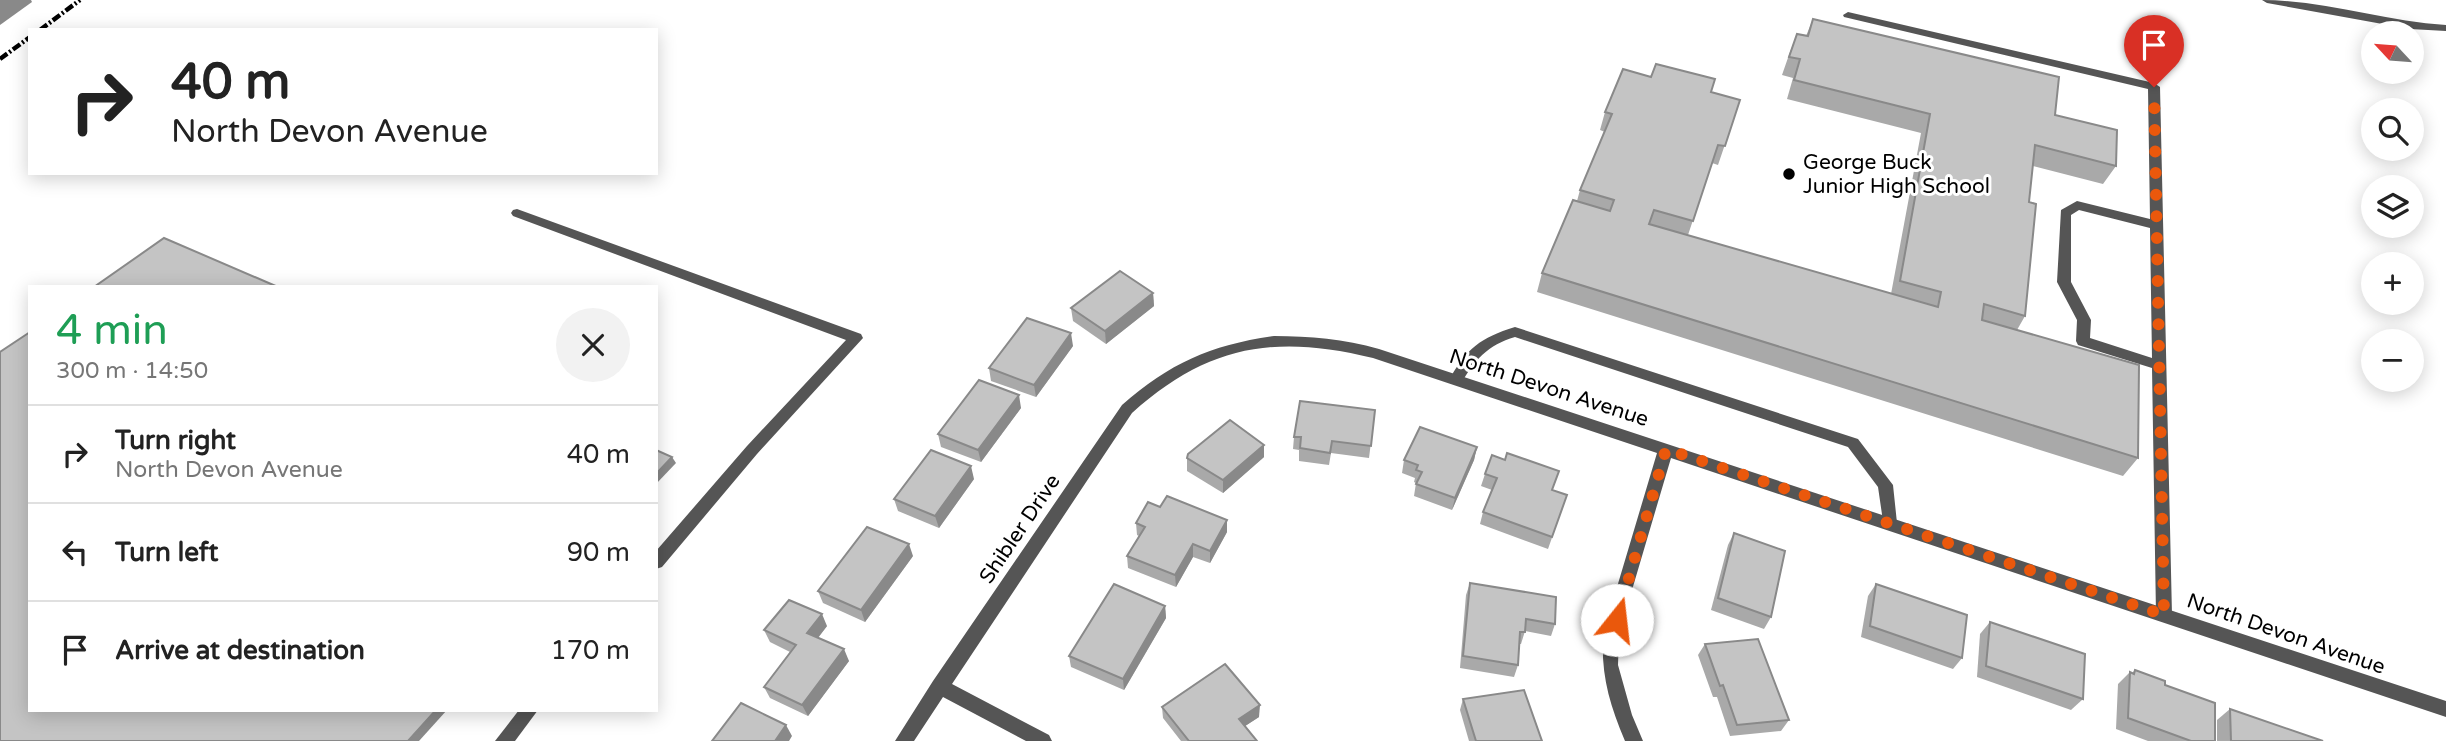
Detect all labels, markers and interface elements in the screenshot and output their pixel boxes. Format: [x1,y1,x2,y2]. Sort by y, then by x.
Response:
pin [2124,15,2184,87]
north arrow [2361,21,2424,84]
map controls [2361,21,2424,392]
icon: arrive [2135,26,2173,64]
text: 40 m [171,53,290,112]
icon: right [56,56,147,147]
button: search [2361,98,2424,161]
text: North Devon Avenue [171,113,488,151]
place label: George Buck Junior High School [1803,150,1990,199]
marker: George Buck Junior High School [1781,166,1797,182]
button: layers [2361,175,2424,238]
button: + [2361,252,2424,315]
text: 4 min [56,305,168,356]
button: close [556,308,630,382]
button: − [2361,329,2424,392]
street label: North Devon Avenue [1446,344,1652,432]
text: 300 m · 14:50 [56,357,208,385]
text: Turn right [115,425,236,456]
icon: right [56,435,94,473]
text: 40 m [567,439,630,470]
text: North Devon Avenue [115,456,343,484]
street label: Shibler Drive [974,470,1066,588]
icon: left [56,533,94,571]
text: Turn left [115,537,218,568]
text: 90 m [567,537,630,568]
position arrow [1580,583,1654,657]
street label: North Devon Avenue [2184,588,2388,680]
icon: arrive [56,631,94,669]
text: Arrive at destination [115,635,365,666]
text: 170 m [550,635,630,666]

